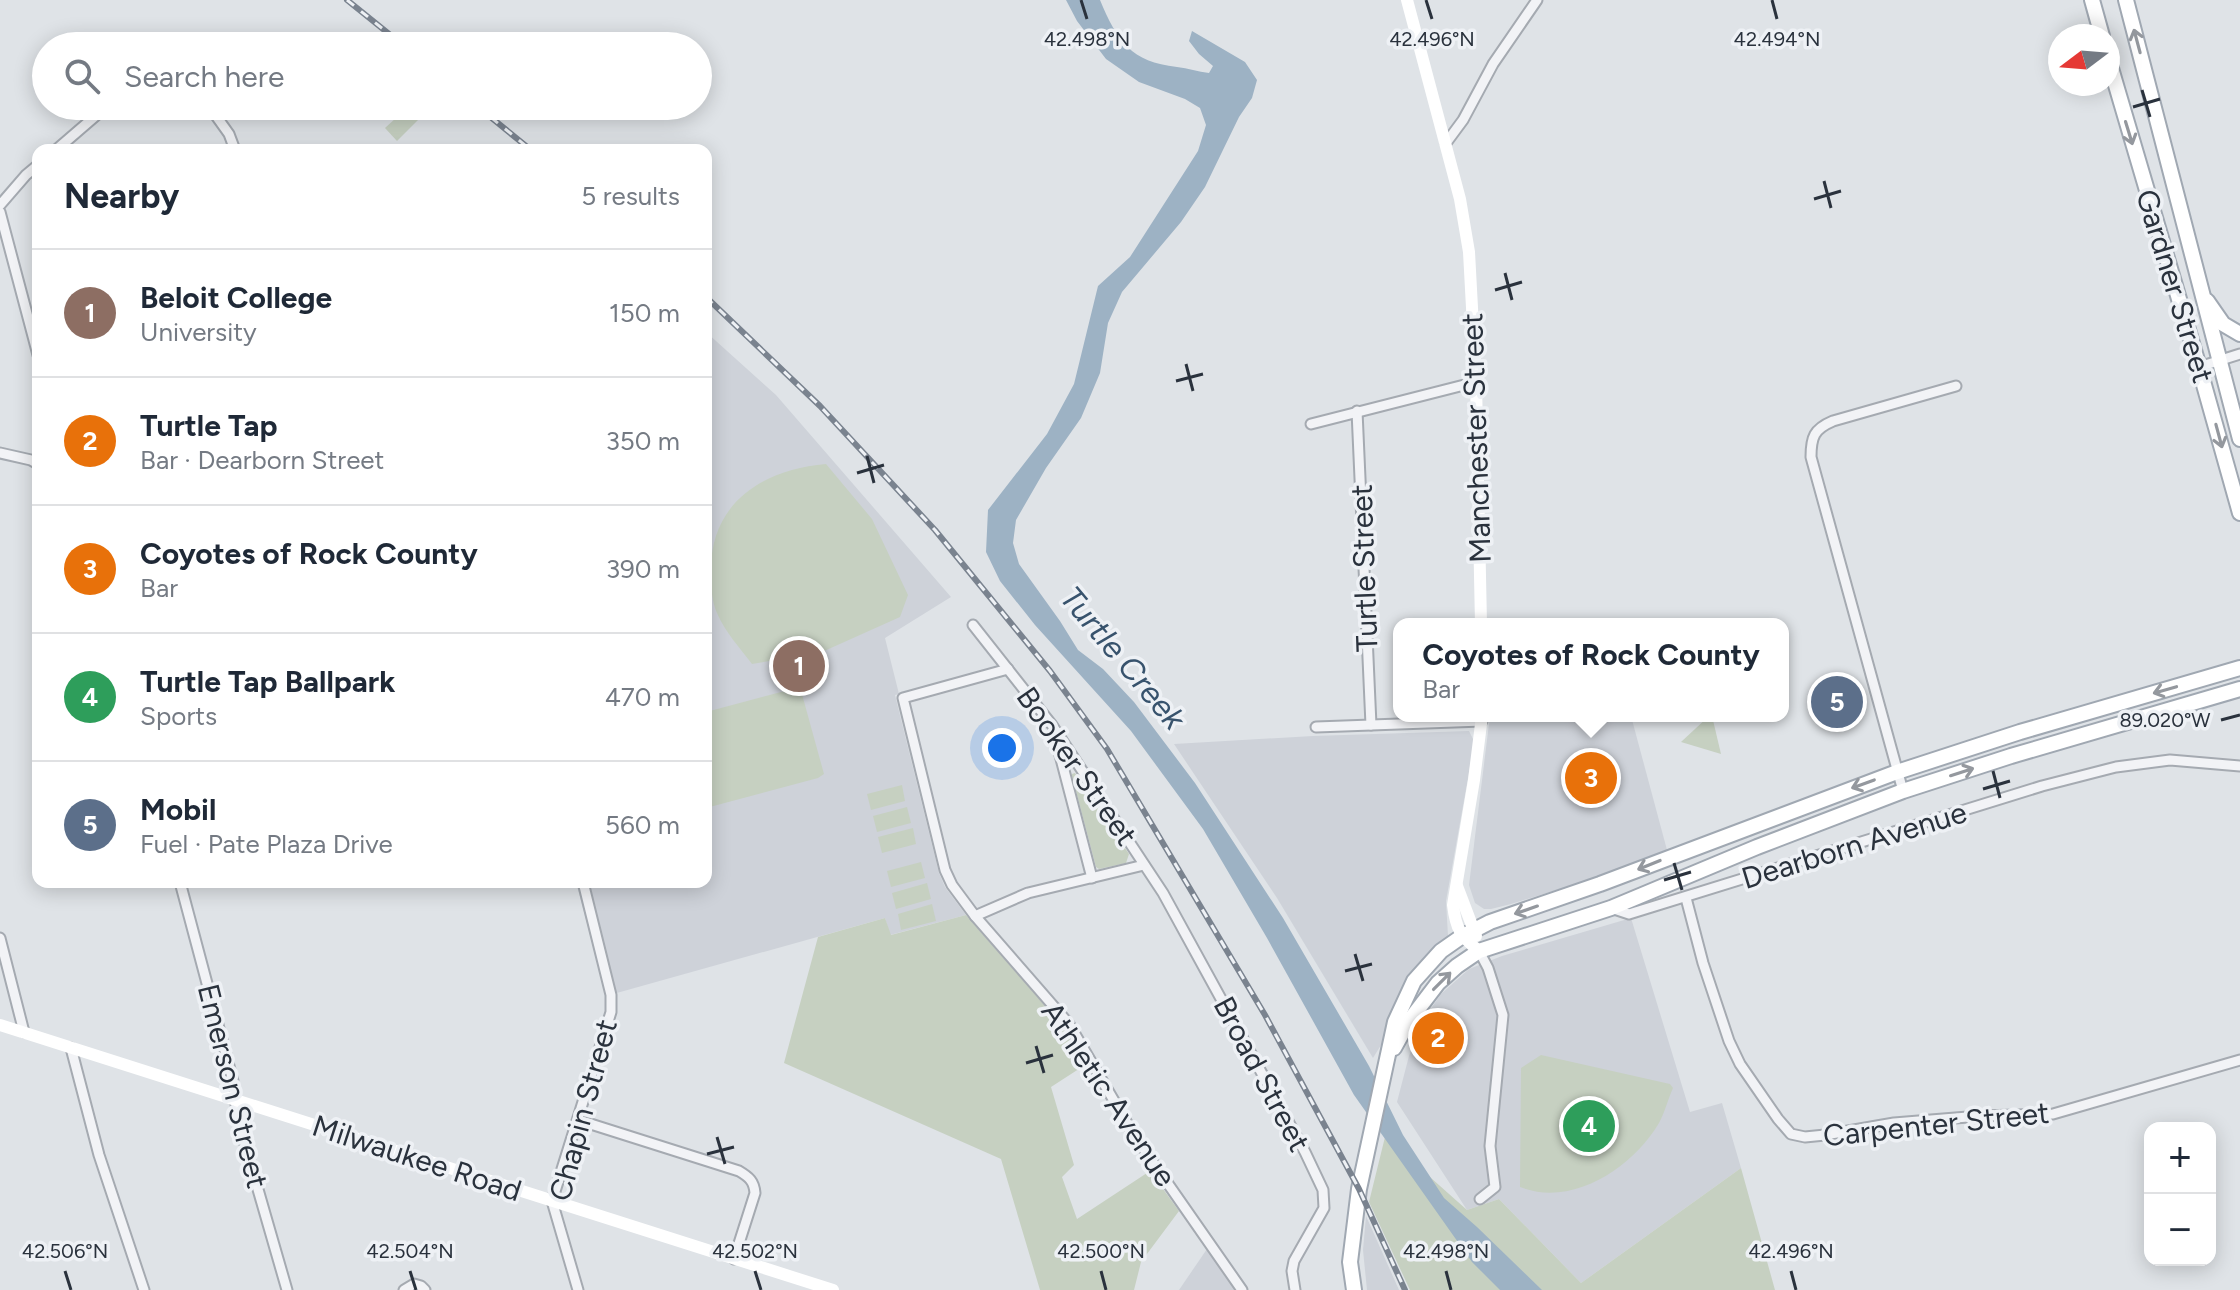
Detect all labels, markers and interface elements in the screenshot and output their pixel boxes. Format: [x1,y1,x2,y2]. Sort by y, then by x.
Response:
north arrow [2048,24,2120,96]
text: 42.498°N [1044,27,1130,51]
text: 42.496°N [1389,27,1475,51]
text: 42.494°N [1734,27,1820,51]
one-way arrow [2129,29,2144,55]
search box [32,32,712,120]
icon: search [60,54,104,98]
text: Search here [124,58,284,95]
one-way arrow [2122,120,2137,146]
text: Nearby [64,176,179,217]
text: 5 results [581,180,680,212]
street label: Gardner Street [2128,185,2222,387]
text: Beloit College [140,279,332,316]
text: 1 [85,297,95,329]
text: 150 m [609,297,680,329]
street label: Manchester Street [1453,312,1499,564]
text: University [140,316,257,348]
text: Turtle Tap [140,407,278,444]
one-way arrow [2212,423,2227,449]
text: 2 [82,425,98,457]
text: 350 m [606,425,680,457]
text: Bar · Dearborn Street [140,444,384,476]
street label: Turtle Street [1343,484,1385,652]
text: Coyotes of Rock County [140,535,478,572]
text: 3 [83,553,97,585]
text: 390 m [606,553,680,585]
text: Bar [140,572,178,604]
water label: Turtle Creek [1052,579,1195,738]
popup [1393,618,1789,722]
pin: 1 [773,636,825,696]
text: Coyotes of Rock County [1422,636,1760,673]
text: Turtle Tap Ballpark [140,663,395,700]
pin: 5 [1811,672,1863,732]
text: Bar [1422,673,1460,705]
street label: Booker Street [1009,679,1145,853]
text: 4 [82,681,98,713]
text: 470 m [605,681,680,713]
one-way arrow [2152,683,2178,698]
text: Sports [140,700,217,732]
text: 89.020°W [2119,708,2211,732]
your location [982,728,1022,768]
pin: 3 [1565,748,1617,808]
one-way arrow [1949,764,1974,779]
one-way arrow [1851,778,1876,792]
text: Mobil [140,791,216,828]
street label: Dearborn Avenue [1737,793,1971,897]
text: 5 [82,809,98,841]
text: 560 m [605,809,680,841]
text: Fuel · Pate Plaza Drive [140,828,393,860]
one-way arrow [1638,859,1662,873]
one-way arrow [1514,903,1539,918]
one-way arrow [1432,972,1451,991]
street label: Emerson Street [190,980,276,1192]
street label: Broad Street [1206,990,1318,1158]
street label: Athletic Avenue [1034,995,1184,1193]
pin: 2 [1412,1008,1464,1068]
street label: Chapin Street [541,1015,625,1205]
street label: Carpenter Street [1821,1094,2051,1154]
pin: 4 [1563,1096,1615,1156]
street label: Milwaukee Road [308,1107,526,1209]
map controls [2144,1122,2216,1266]
button: + [2144,1122,2216,1194]
button: − [2144,1194,2216,1266]
text: 42.506°N [22,1239,108,1263]
text: 42.504°N [366,1239,454,1263]
text: 42.502°N [712,1239,798,1263]
text: 42.500°N [1057,1239,1145,1263]
text: 42.498°N [1403,1239,1489,1263]
text: 42.496°N [1748,1239,1834,1263]

